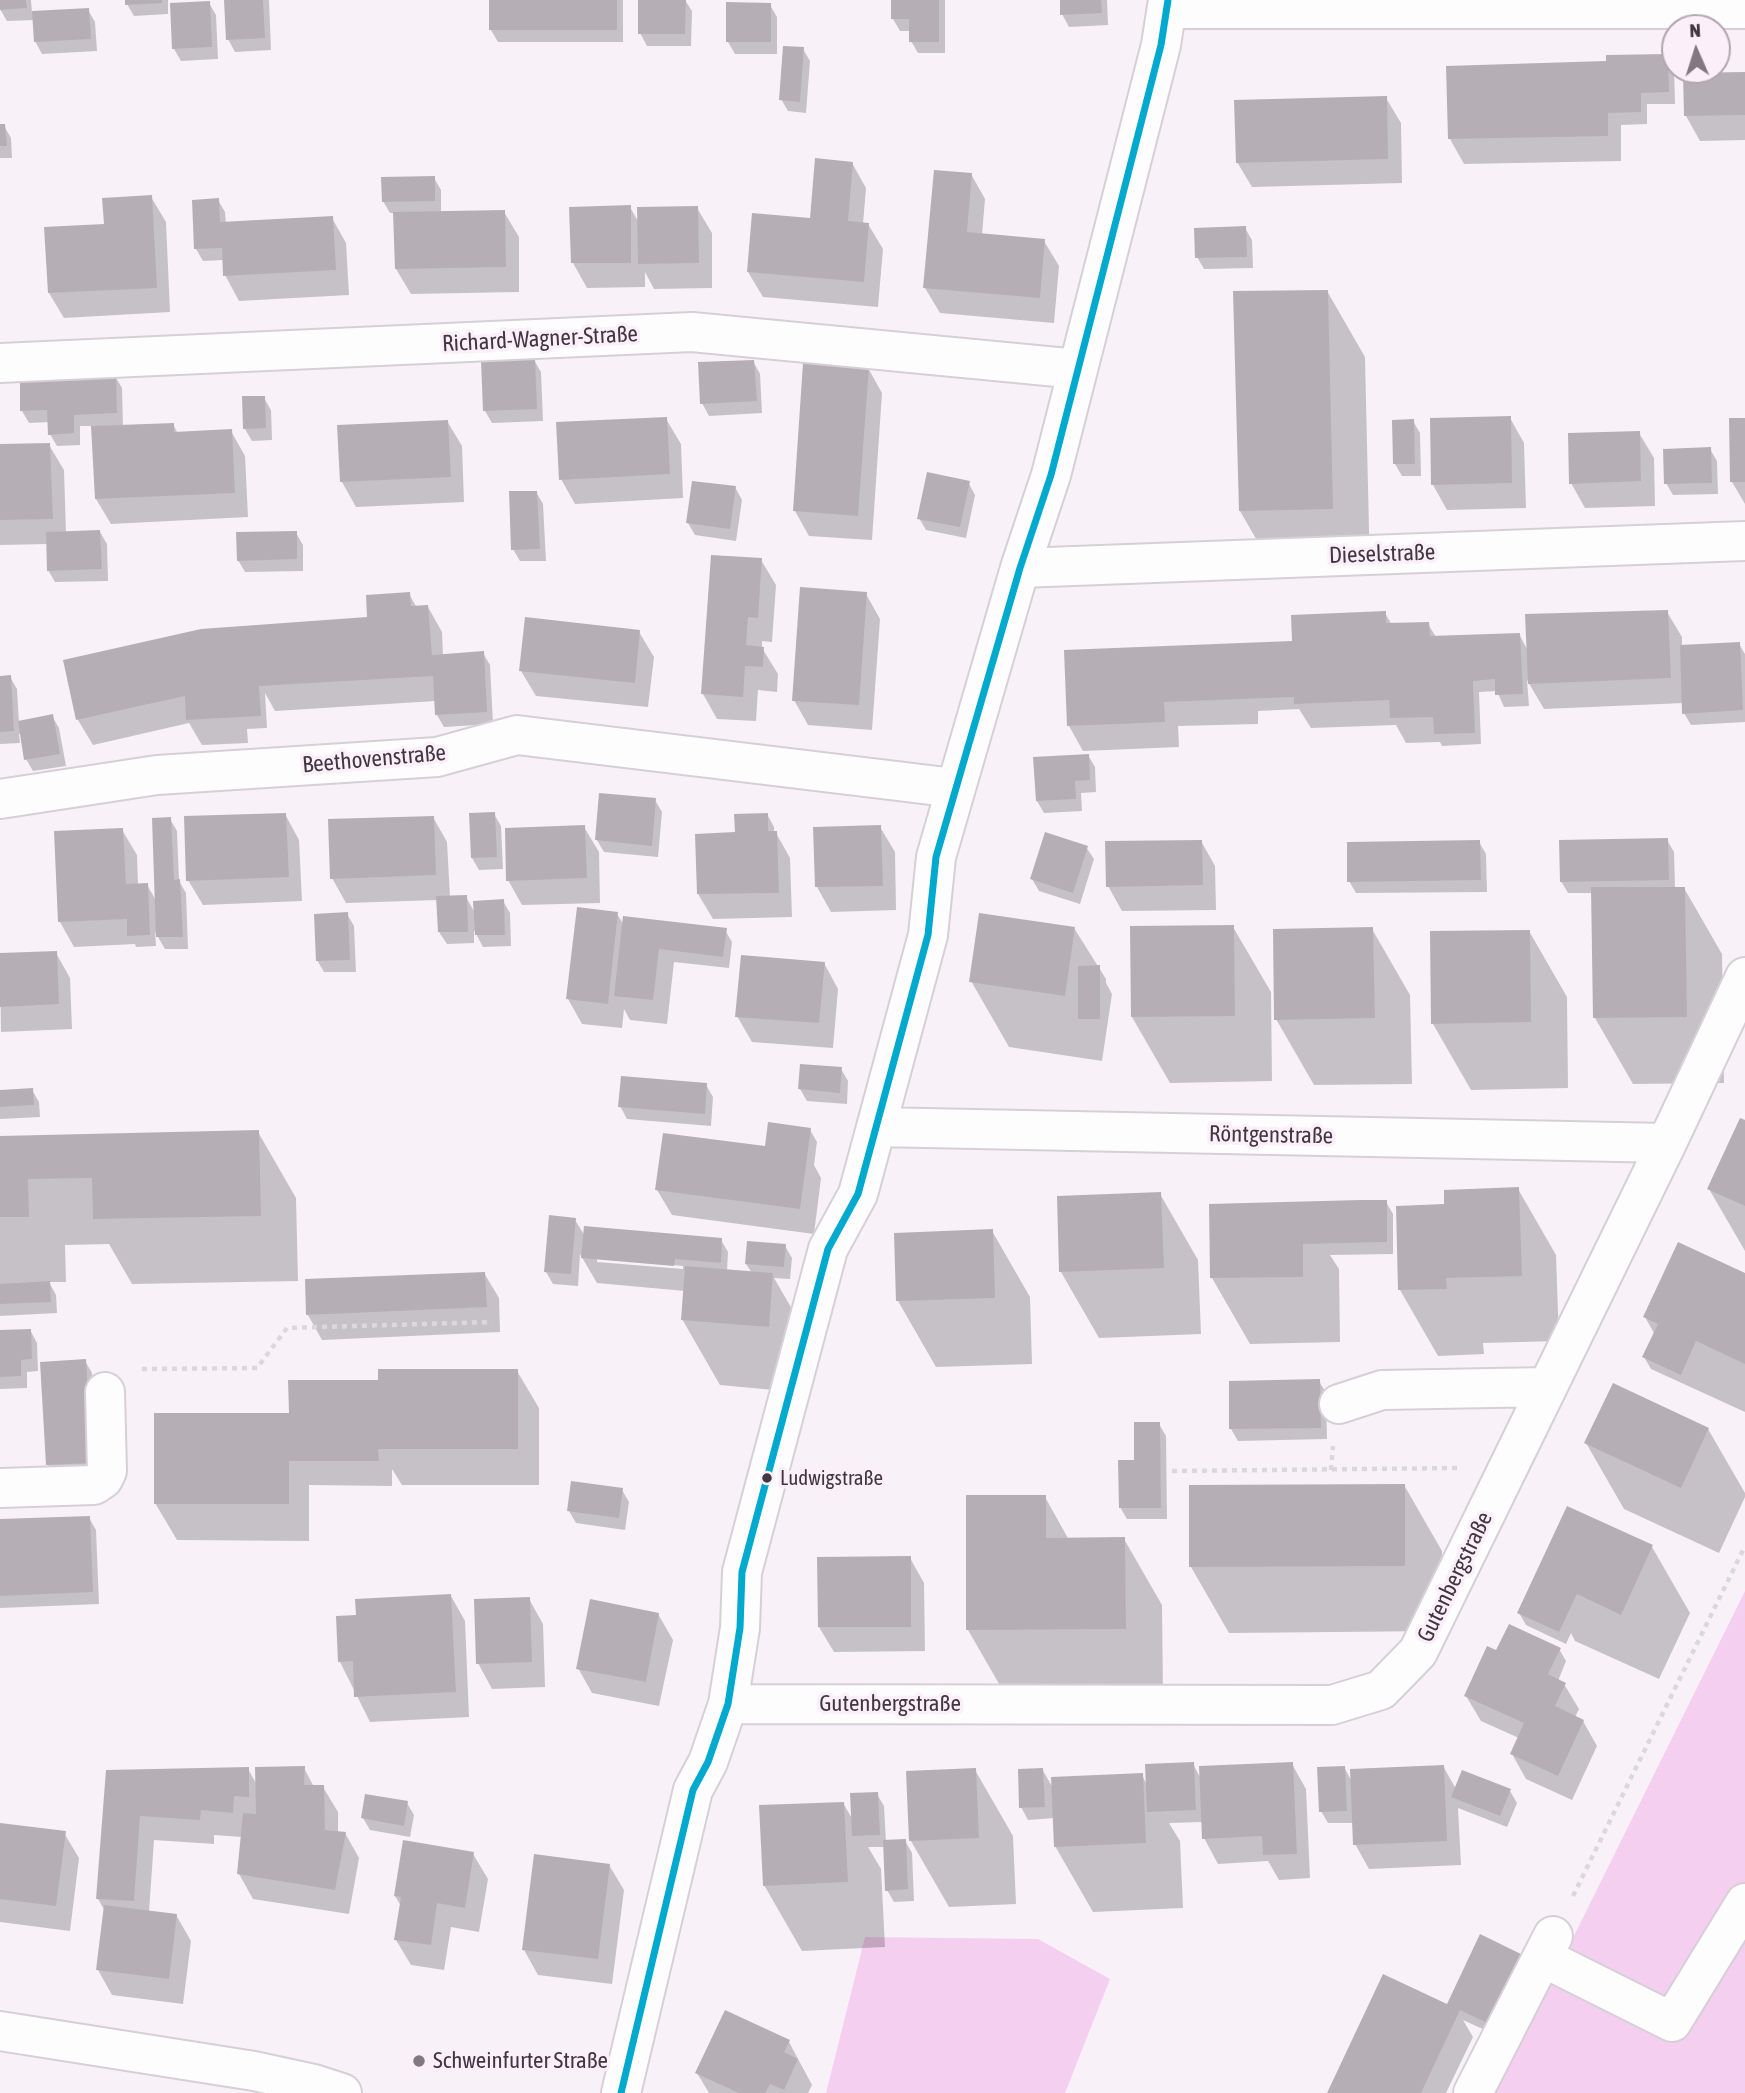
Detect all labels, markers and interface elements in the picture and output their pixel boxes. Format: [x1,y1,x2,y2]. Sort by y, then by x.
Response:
north arrow [1661,14,1731,84]
text: N [1689,19,1701,41]
street label: Richard-Wagner-Straße [441,320,639,358]
street label: Dieselstraße [1328,538,1436,570]
street label: Beethovenstraße [301,739,447,779]
street label: Röntgenstraße [1209,1120,1333,1150]
place label: Ludwigstraße [780,1465,883,1491]
marker: Ludwigstraße [760,1471,774,1485]
street label: Gutenbergstraße [1412,1507,1498,1647]
street label: Gutenbergstraße [819,1690,961,1718]
place label: Schweinfurter Straße [433,2047,608,2075]
marker: Schweinfurter Straße [411,2053,427,2069]

